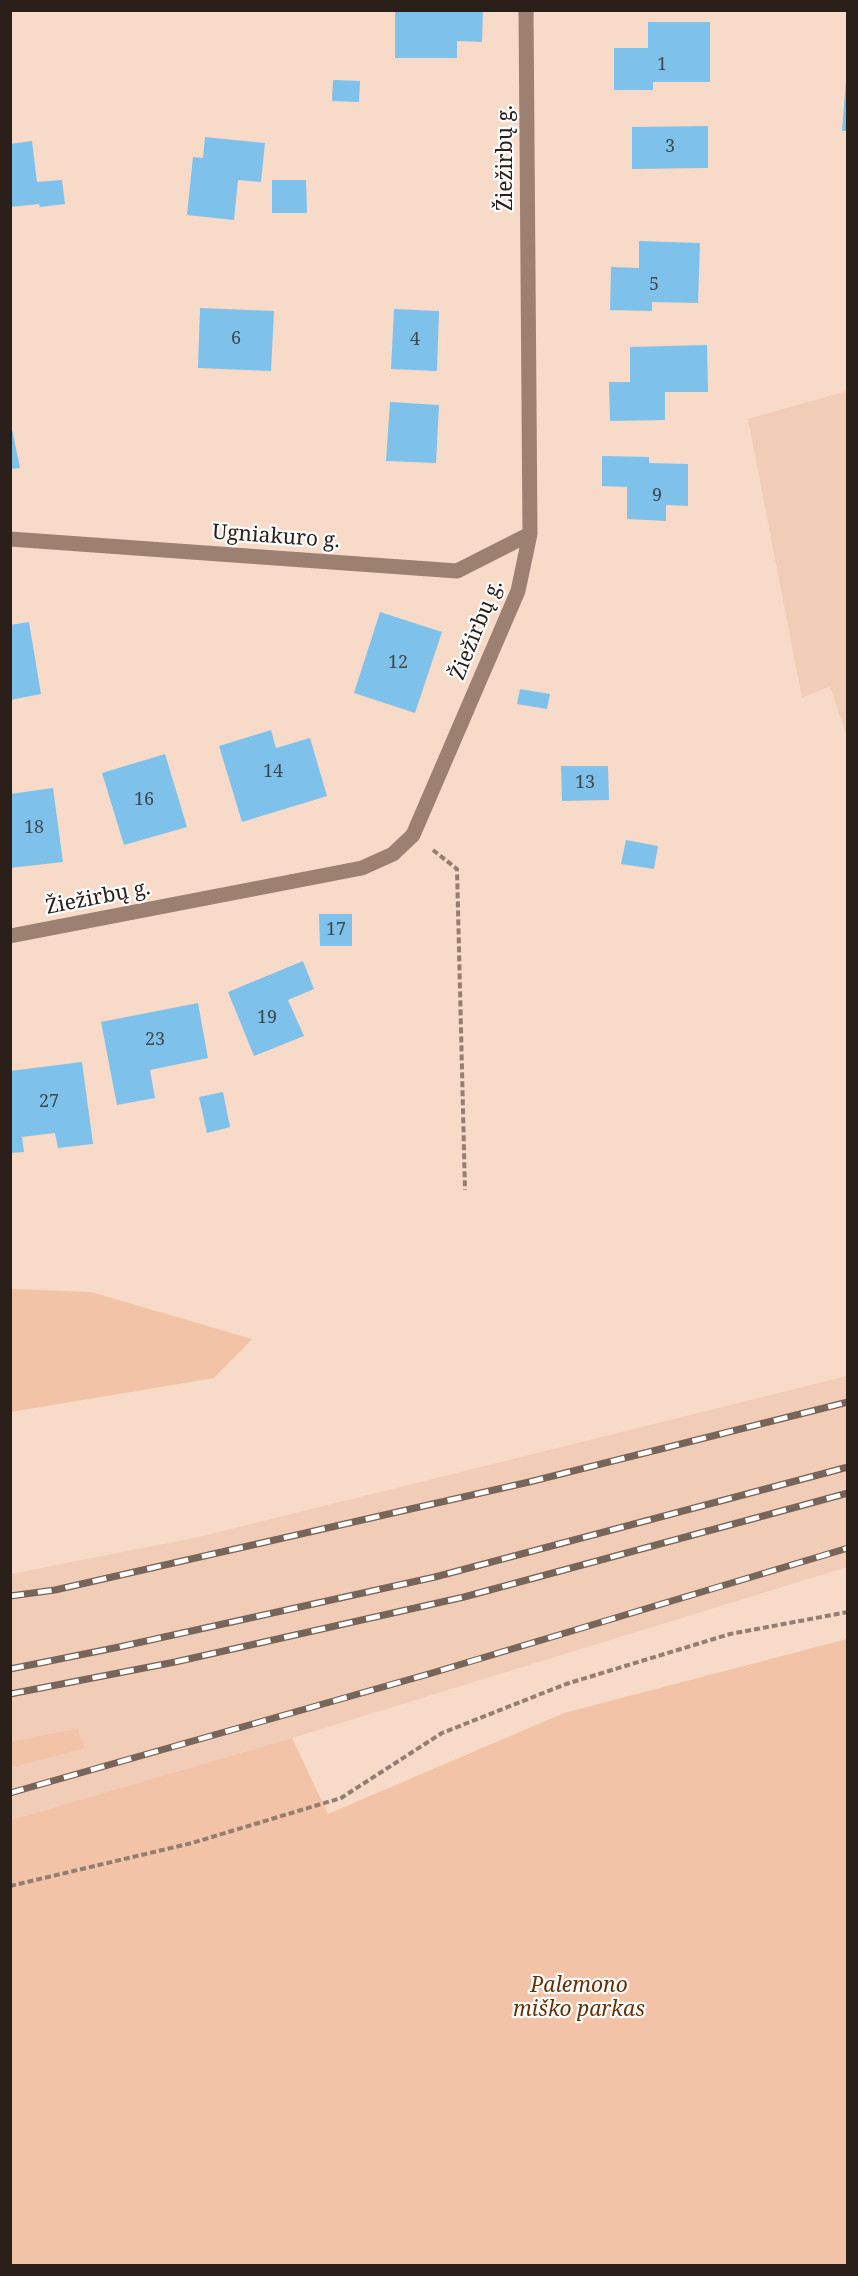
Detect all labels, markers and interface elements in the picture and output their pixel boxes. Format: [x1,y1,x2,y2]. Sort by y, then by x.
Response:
house number: 1 [657,54,667,76]
street label: Žiežirbų g. [493,105,519,211]
house number: 3 [665,136,675,158]
house number: 5 [649,274,659,296]
house number: 6 [231,328,241,350]
house number: 4 [410,329,420,351]
house number: 9 [652,485,662,507]
street label: Ugniakuro g. [211,520,341,554]
street label: Žiežirbų g. [445,576,509,684]
house number: 12 [388,652,408,674]
house number: 14 [263,761,283,783]
house number: 13 [575,772,595,794]
house number: 16 [134,789,154,811]
house number: 18 [24,817,44,839]
street label: Žiežirbų g. [44,876,152,920]
house number: 17 [326,919,346,941]
house number: 19 [257,1007,277,1029]
house number: 23 [145,1029,165,1051]
house number: 27 [39,1091,59,1113]
park label: Palemono miško parkas [513,1973,645,2023]

